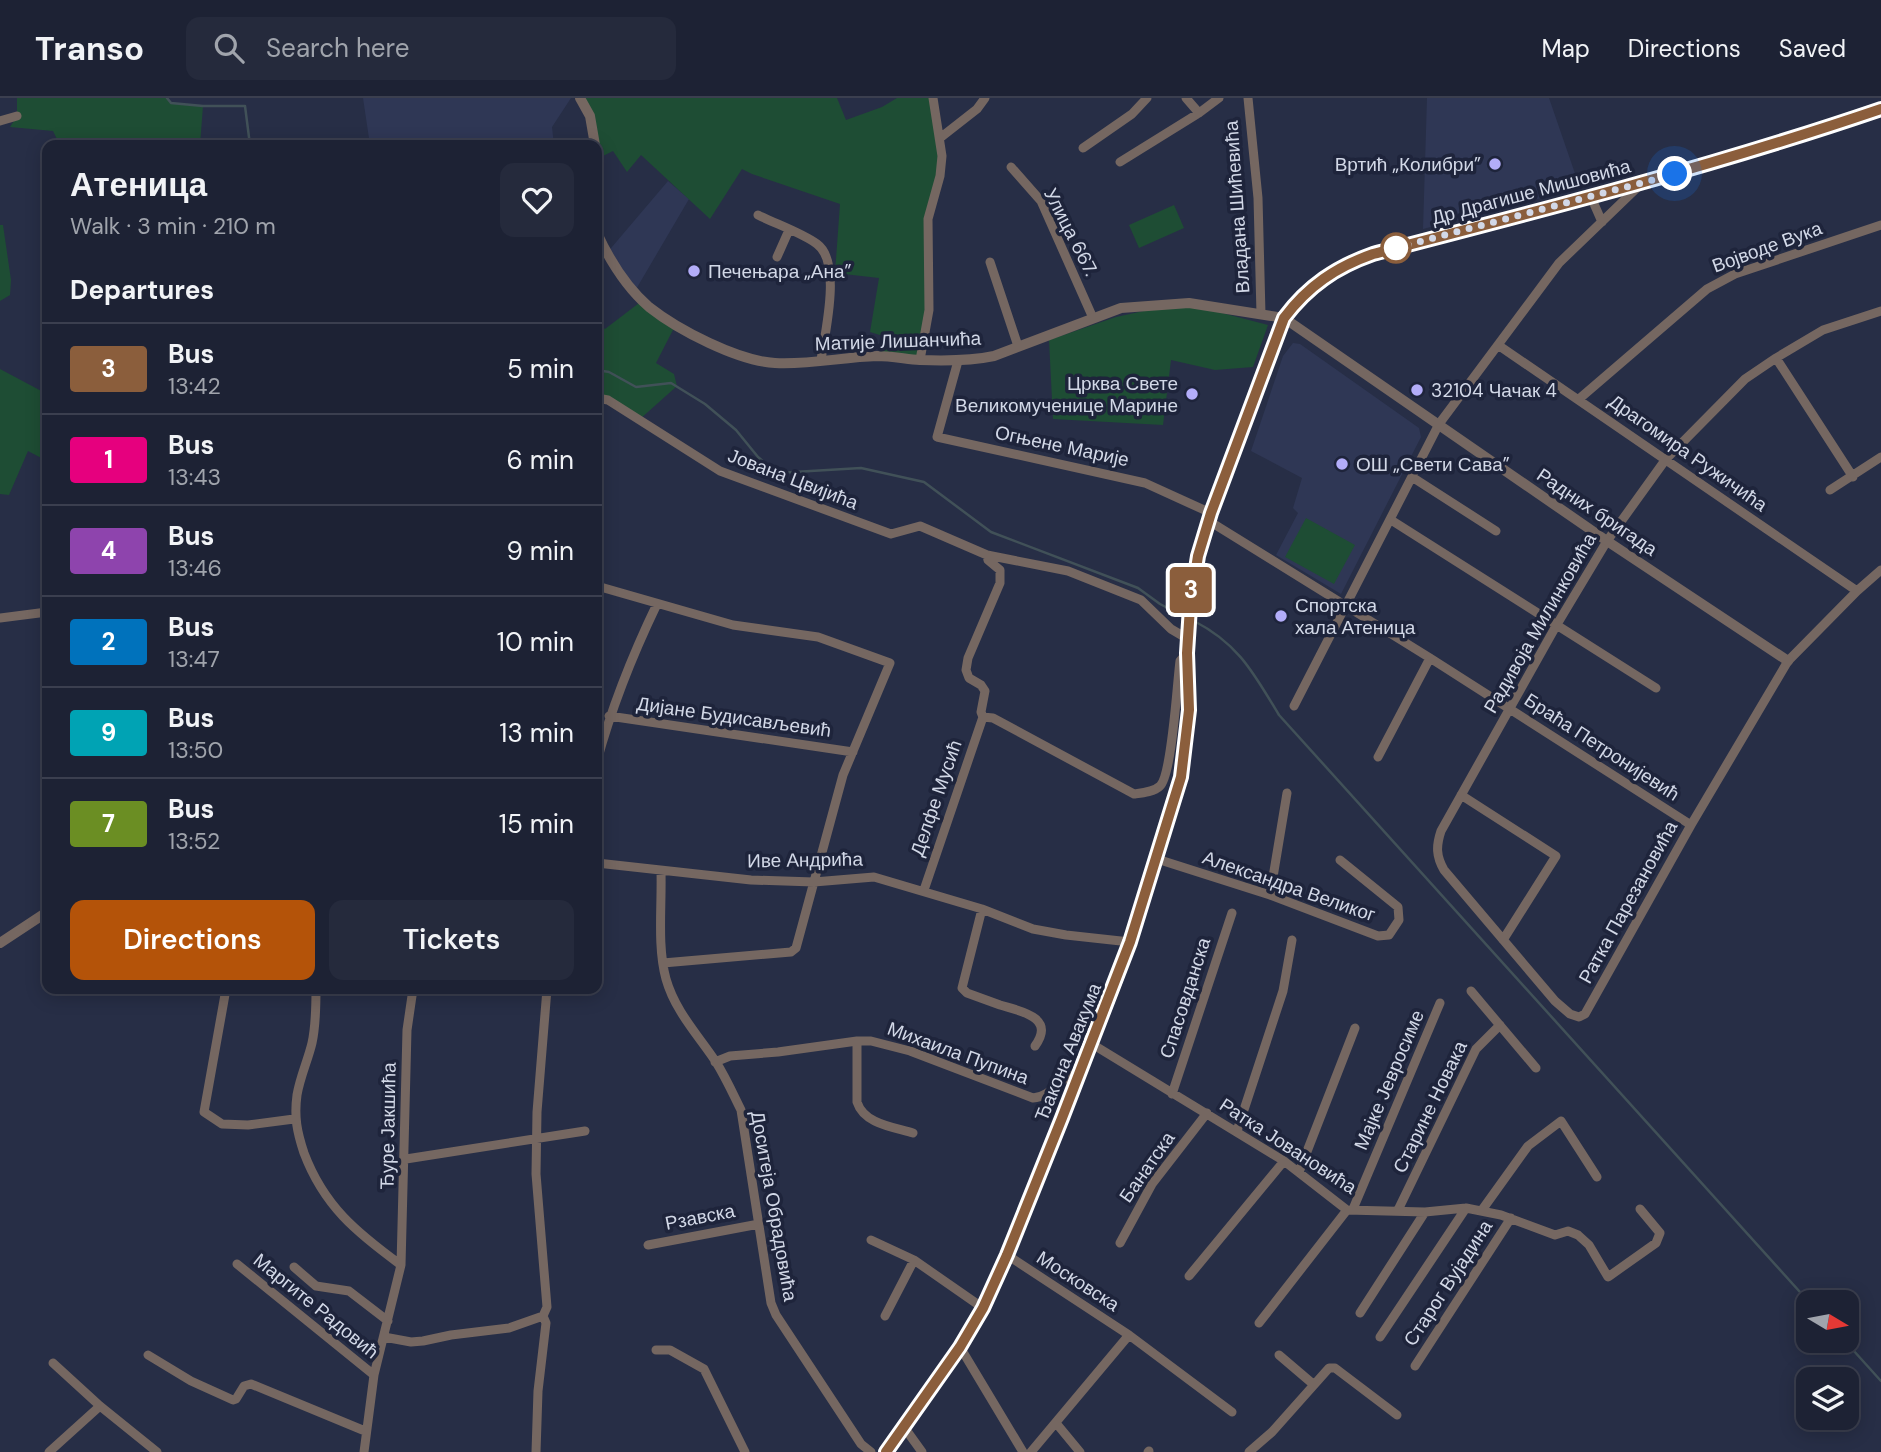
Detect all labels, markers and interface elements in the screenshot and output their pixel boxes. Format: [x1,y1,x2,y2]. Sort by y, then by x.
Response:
search box [186,17,676,80]
text: Transo [35,27,144,70]
icon: search [210,29,248,67]
text: Search here [266,31,410,65]
text: Map [1542,33,1590,64]
text: Directions [1628,33,1741,64]
text: Saved [1779,33,1846,64]
street label: Владана Шићевића [1218,119,1256,294]
place label: Вртић „Колибри” [1335,152,1481,177]
street label: Др Драгише Мишовића [1429,153,1634,231]
marker: Вртић „Колибри” [1487,156,1503,172]
your location [1657,156,1692,191]
text: Атеница [70,163,207,206]
button: heart [500,163,574,237]
street label: Улица 667. [1038,184,1104,280]
text: Walk · 3 min · 210 m [70,211,276,241]
street label: Војводе Вука [1708,215,1826,278]
unlabelled marker [1381,233,1411,263]
place label: Печењара „Ана” [708,259,852,284]
marker: Печењара „Ана” [686,263,702,279]
text: Departures [70,273,214,307]
street label: Матије Лишанчића [814,326,982,356]
text: Bus [168,337,214,371]
text: 5 min [507,352,574,386]
text: 3 [101,353,116,384]
text: 13:42 [168,371,221,401]
place label: Црква Свете Великомученице Марине [955,371,1178,418]
place label: 32104 Чачак 4 [1431,378,1557,403]
marker: 32104 Чачак 4 [1409,382,1425,398]
marker: Црква Свете Великомученице Марине [1184,386,1200,402]
street label: Драгомира Ружичића [1604,389,1773,517]
street label: Огњене Марије [993,420,1131,472]
text: Bus [168,428,214,462]
text: 6 min [506,443,574,477]
street label: Јована Цвијића [724,443,862,515]
text: 1 [104,444,113,475]
place label: ОШ „Свети Сава” [1356,452,1510,477]
marker: ОШ „Свети Сава” [1334,456,1350,472]
text: 13:43 [168,462,221,492]
street label: Радних бригада [1532,462,1662,562]
text: Bus [168,519,214,553]
street label: Радивоја Милинковића [1478,528,1602,718]
text: 9 min [506,534,574,568]
text: 4 [101,535,116,566]
text: 13:46 [168,553,222,583]
line badge: 3 [1168,567,1214,613]
text: 3 [1184,574,1198,605]
place label: Спортска хала Атеница [1295,593,1416,640]
marker: Спортска хала Атеница [1273,608,1289,624]
text: Bus [168,610,214,644]
text: 10 min [497,625,574,659]
text: 2 [102,626,115,657]
text: 13:47 [168,644,220,674]
street label: Браћа Петронијевић [1520,687,1684,807]
street label: Дијане Будисављевић [635,691,833,743]
text: Bus [168,701,214,735]
text: 13 min [499,716,574,750]
text: 9 [101,717,116,748]
text: 13:50 [168,735,223,765]
street label: Делфе Мусић [904,737,968,859]
text: Bus [168,792,214,826]
text: 15 min [499,807,574,841]
text: 7 [102,808,115,839]
street label: Ратка Парезановића [1573,816,1683,988]
text: 13:52 [168,826,220,856]
street label: Александра Великог [1199,845,1379,927]
street label: Иве Андрића [747,846,863,874]
button: Directions [70,900,315,980]
button: Tickets [329,900,574,980]
street label: Спасовданска [1154,934,1216,1062]
street label: Ђакона Авакума [1029,979,1107,1125]
street label: Мајке Јевросиме [1348,1006,1430,1154]
street label: Михаила Пупина [884,1016,1033,1090]
street label: Старине Новака [1387,1036,1473,1177]
street label: Ђуре Јакшића [374,1062,402,1190]
street label: Ратка Јовановића [1215,1092,1362,1200]
street label: Доситеја Обрадовића [745,1109,803,1304]
street label: Банатска [1114,1126,1181,1207]
street label: Рзавска [663,1198,737,1236]
street label: Старог Вујадина [1398,1215,1498,1351]
street label: Московска [1032,1245,1125,1317]
street label: Маргите Радовић [248,1248,384,1364]
north arrow [1796,1290,1858,1353]
map controls [1796,1290,1859,1430]
button: layers [1796,1367,1859,1430]

